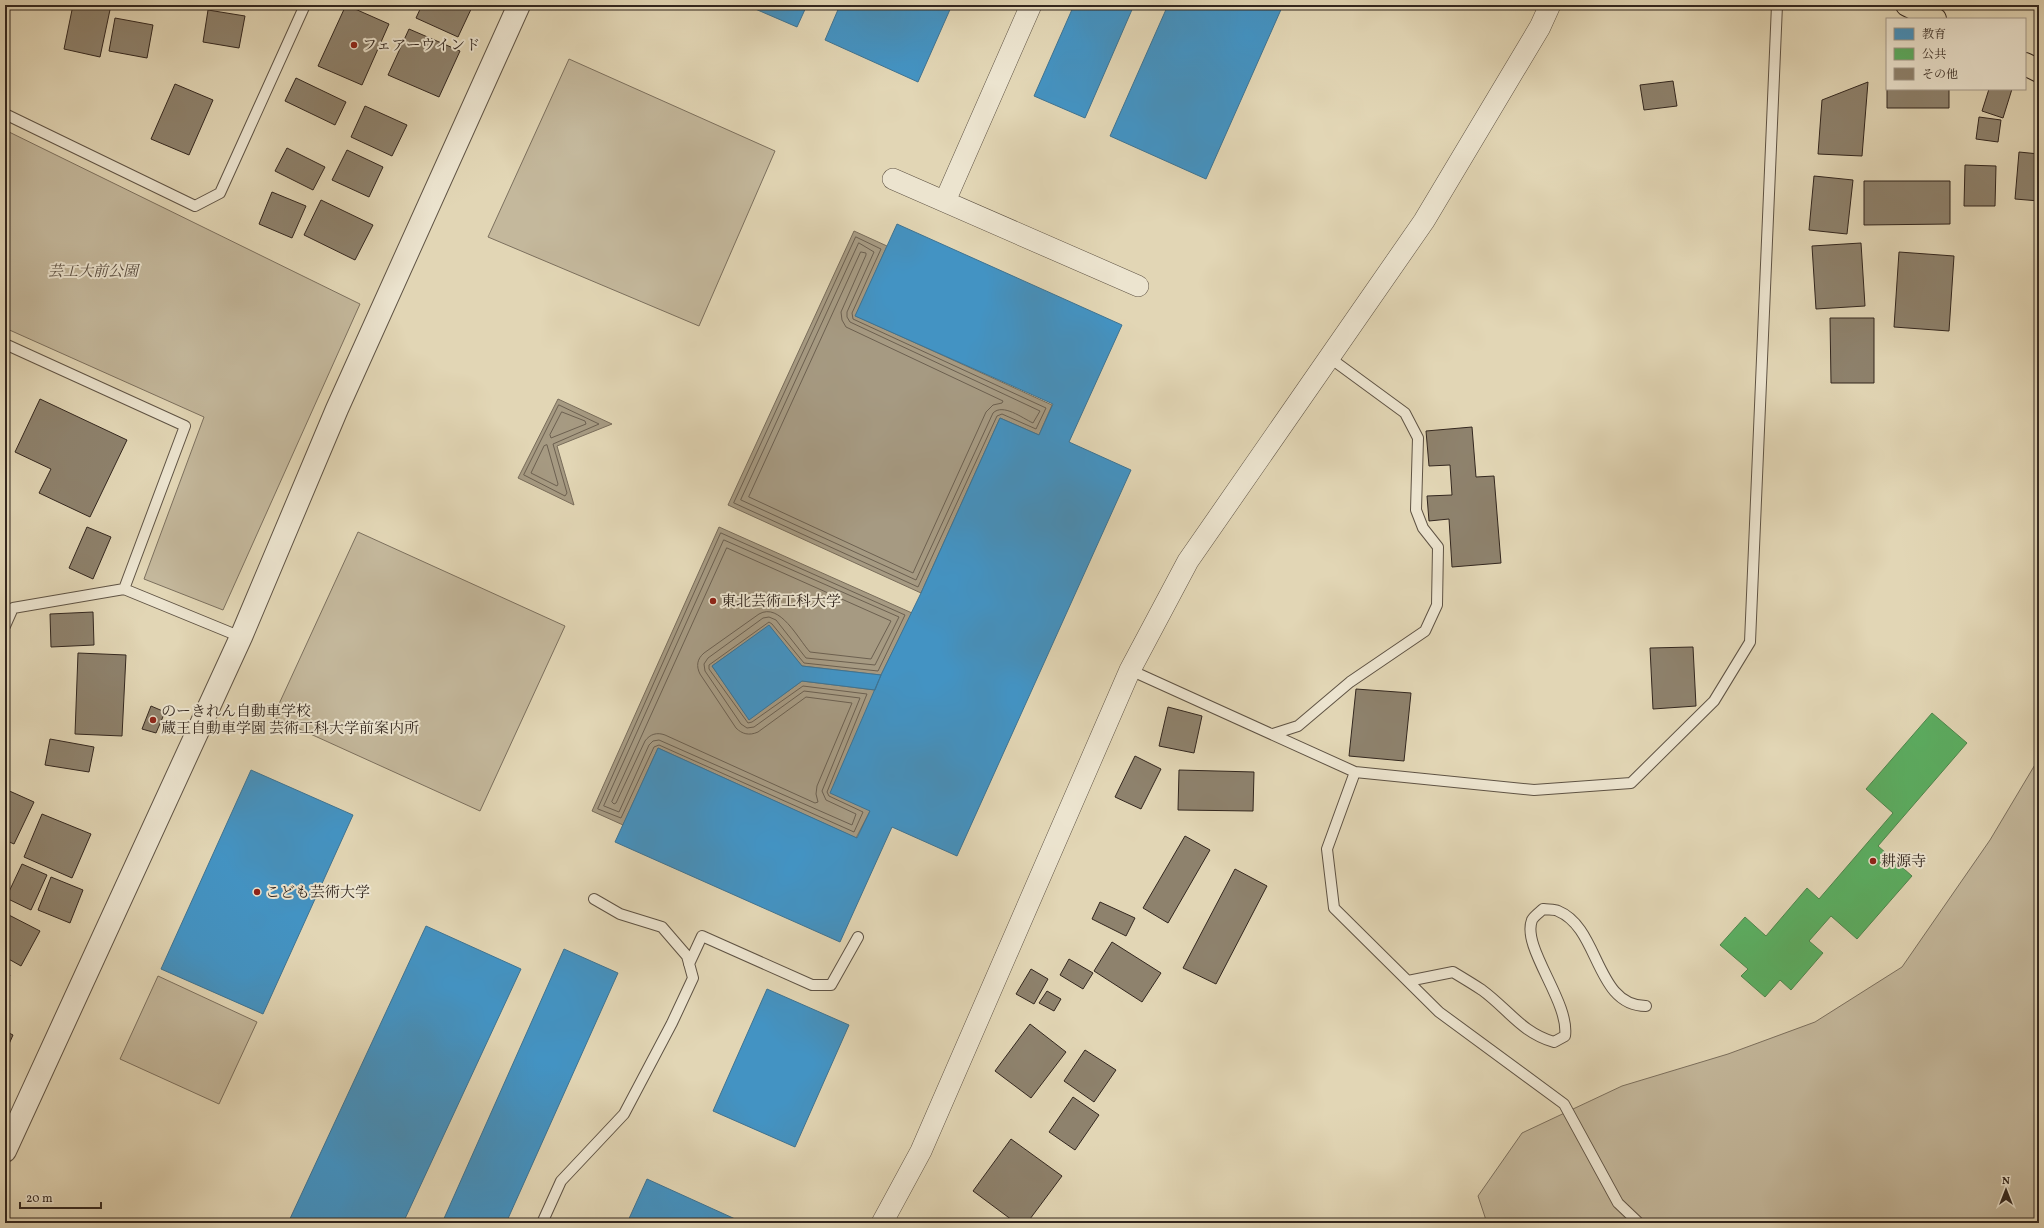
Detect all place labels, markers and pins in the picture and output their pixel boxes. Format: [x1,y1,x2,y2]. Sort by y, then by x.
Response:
place label: フェアーウインド [362,36,480,57]
marker: フェアーウインド [349,40,359,50]
place label: 東北芸術工科大学 [721,592,841,613]
marker: 東北芸術工科大学 [708,596,718,606]
place label: のーきれん自動車学校 蔵王自動車学園 芸術工科大学前案内所 [161,702,419,740]
marker: のーきれん自動車学校 蔵王自動車学園 芸術工科大学前案内所 [148,715,158,725]
place label: 耕源寺 [1881,852,1926,873]
marker: 耕源寺 [1868,856,1878,866]
place label: こども芸術大学 [265,883,370,904]
marker: こども芸術大学 [252,887,262,897]

